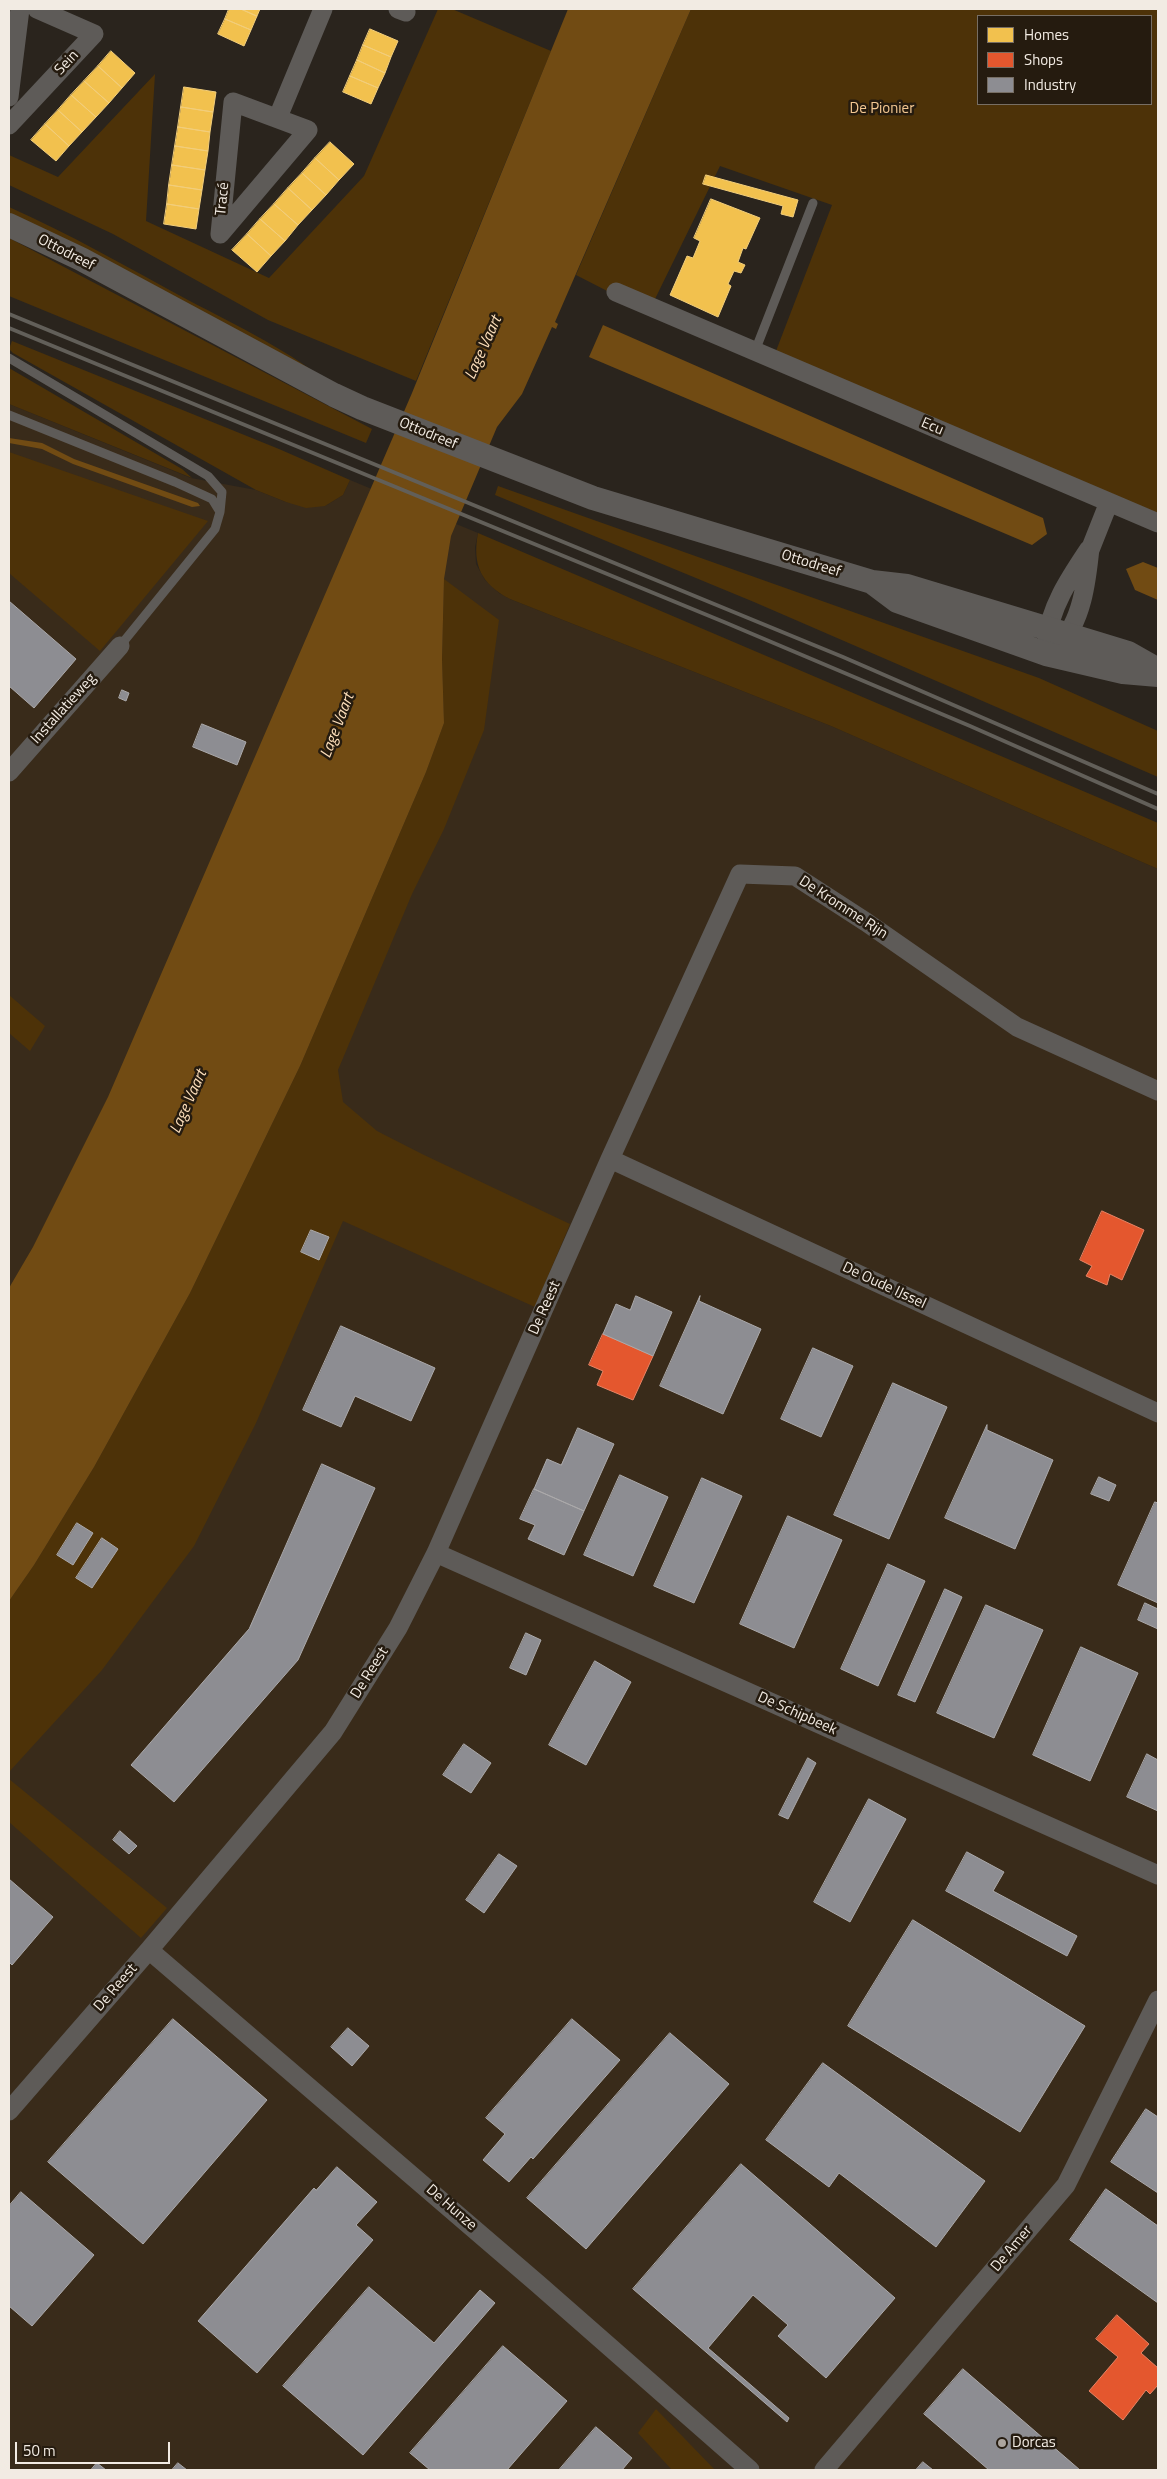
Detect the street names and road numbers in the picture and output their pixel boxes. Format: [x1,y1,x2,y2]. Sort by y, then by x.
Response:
street label: Sein [51,47,83,79]
street label: Tracé [212,181,234,217]
street label: Ottodreef [35,231,97,275]
street label: Ottodreef [396,414,460,454]
street label: Ecu [918,414,946,440]
street label: Ottodreef [779,546,843,582]
street label: Installatieweg [28,670,100,748]
street label: De Kromme Rijn [795,873,891,943]
street label: De Oude IJssel [839,1259,929,1313]
street label: De Reest [525,1278,565,1338]
street label: De Reest [347,1644,393,1702]
street label: De Schipbeek [755,1689,839,1739]
street label: De Reest [90,1961,142,2015]
street label: De Hunze [422,2181,480,2235]
street label: De Amer [987,2222,1037,2276]

